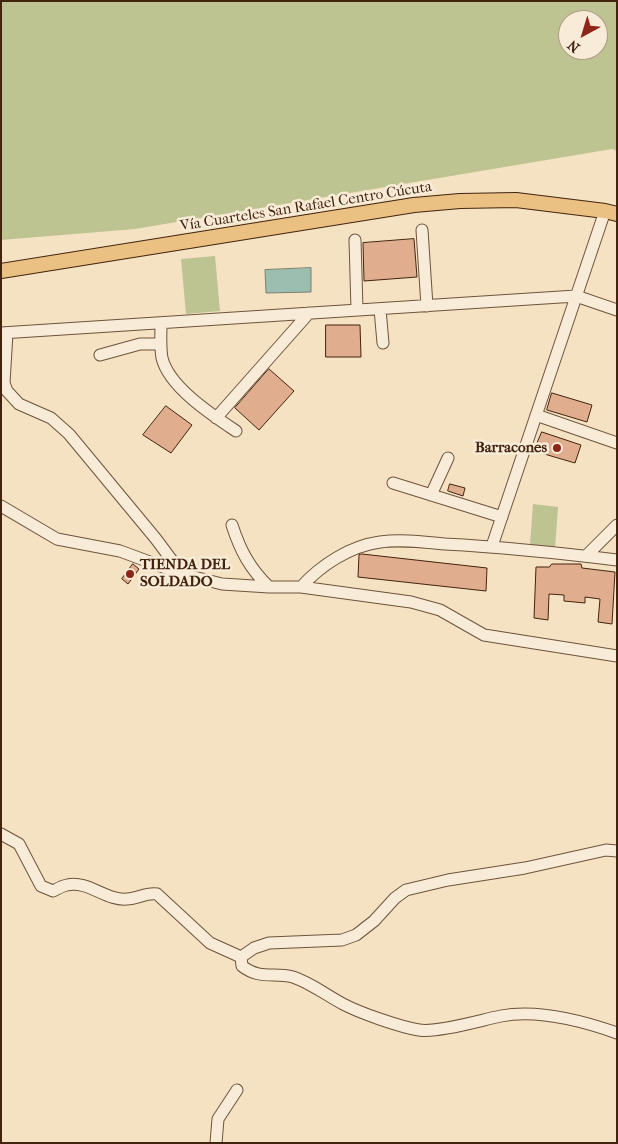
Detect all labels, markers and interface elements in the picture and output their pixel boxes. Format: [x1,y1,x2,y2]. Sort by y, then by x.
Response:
north arrow [558,10,608,60]
text: N [564,36,583,56]
street label: Vía Cuarteles San Rafael Centro Cúcuta [179,178,433,236]
place label: Barracones [475,439,547,457]
marker: Barracones [551,442,563,454]
place label: TIENDA DEL SOLDADO [140,556,230,591]
marker: TIENDA DEL SOLDADO [124,568,136,580]

